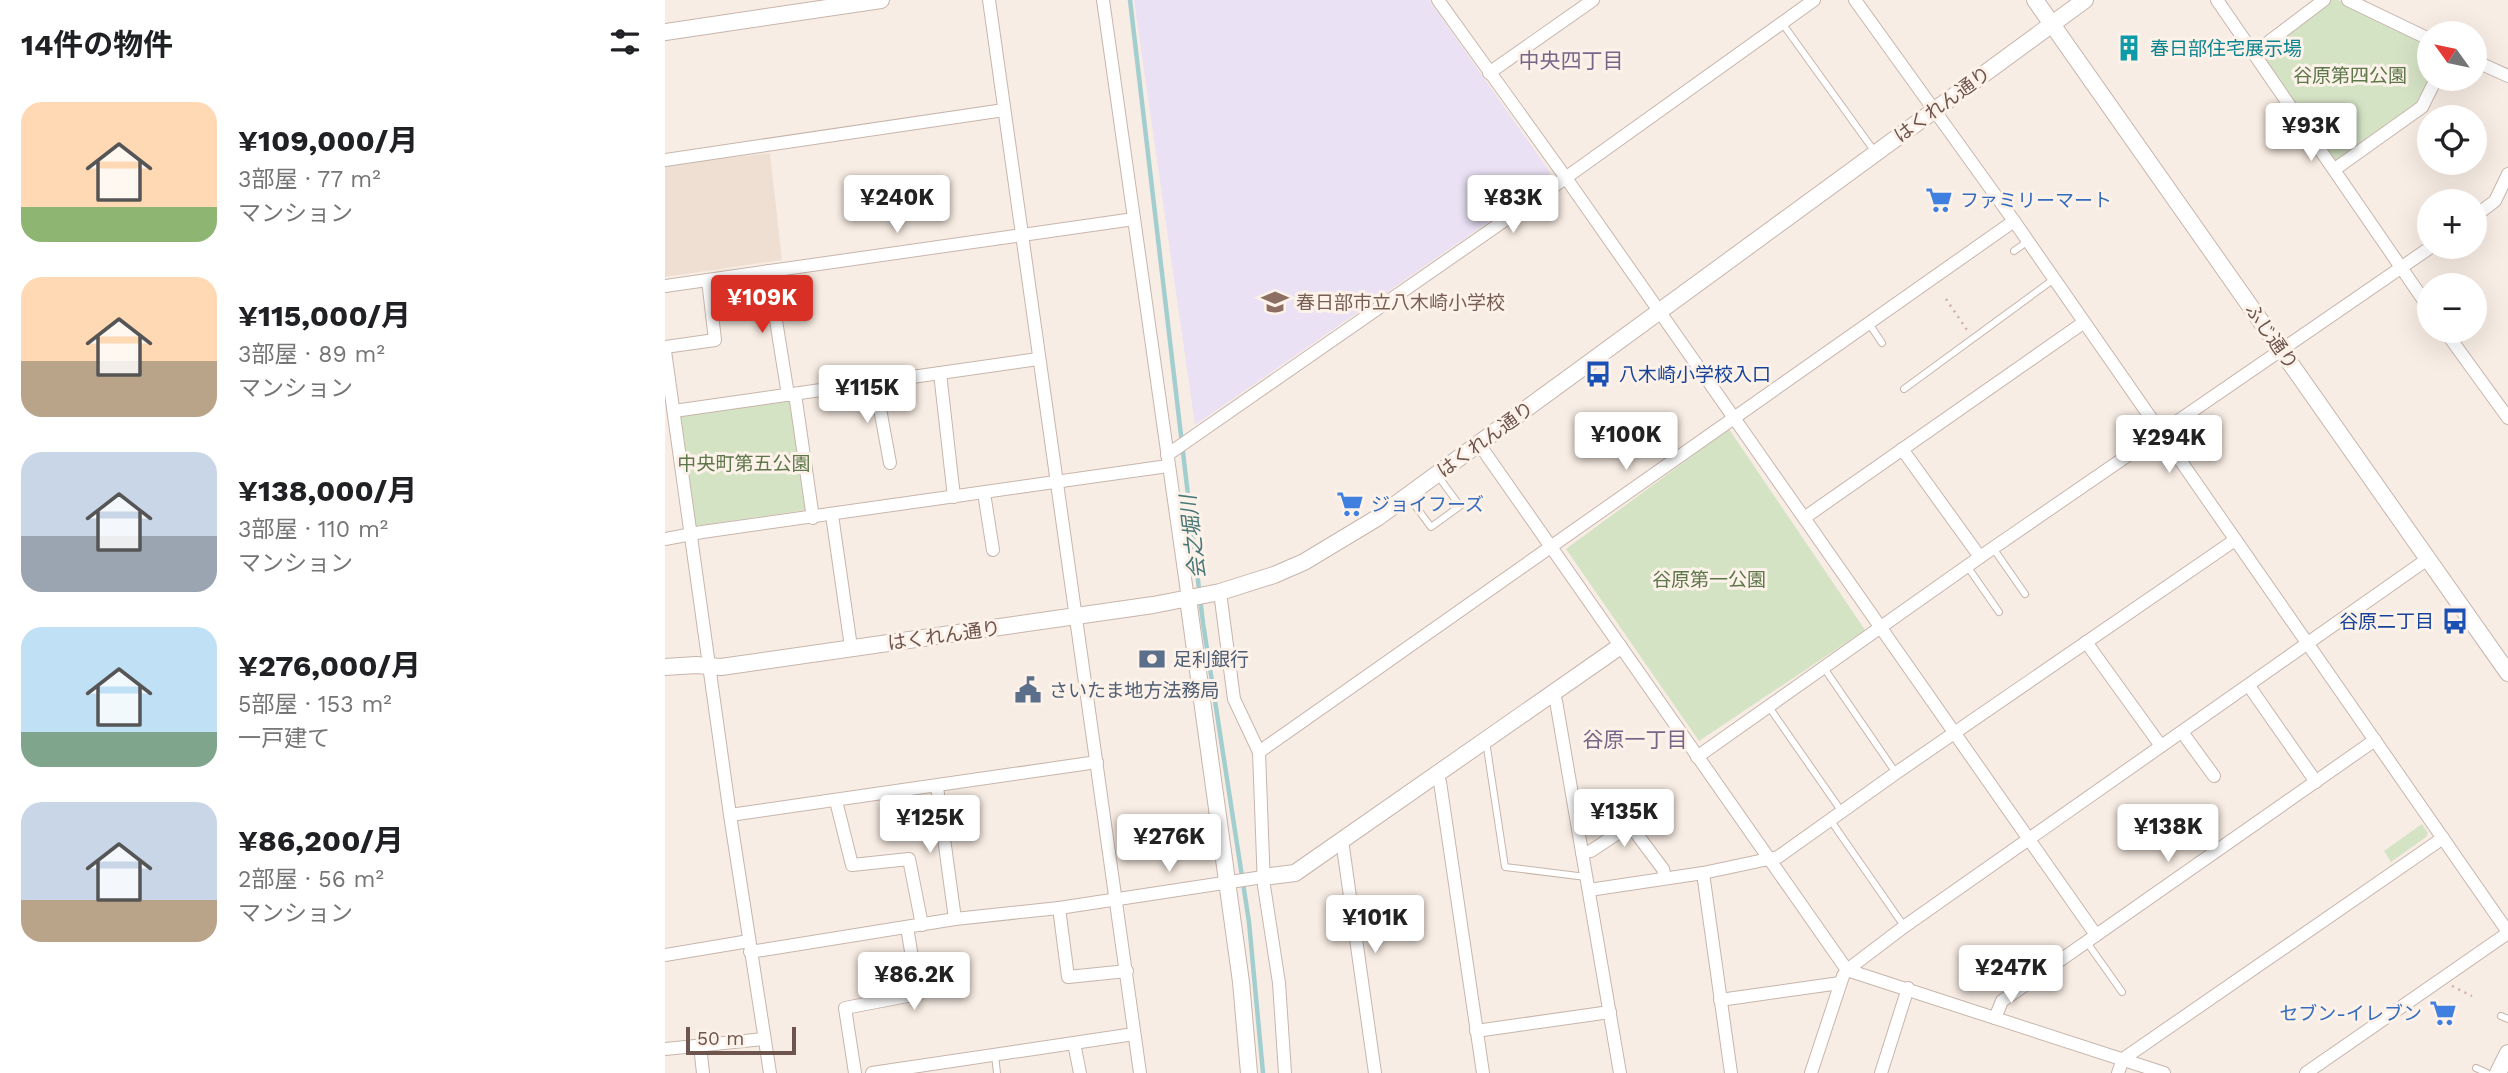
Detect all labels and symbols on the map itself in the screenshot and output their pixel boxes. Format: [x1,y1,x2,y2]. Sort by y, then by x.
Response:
north arrow [2417,21,2487,91]
building icon: 春日部住宅展示場 [2114,33,2144,63]
place label: 春日部住宅展示場 [2150,37,2302,60]
district label: 中央四丁目 [1519,48,1624,73]
street label: はくれん通り [1889,62,1995,147]
park label: 谷原第四公園 [2293,64,2407,87]
pin: ¥93K [2270,104,2352,163]
pin: ¥240K [848,176,946,235]
pin: ¥83K [1472,176,1554,235]
supermarket icon: ファミリーマート [1924,185,1954,215]
place label: ファミリーマート [1960,189,2112,212]
pin: ¥109K [713,276,811,335]
school or university icon: 春日部市立八木崎小学校 [1260,287,1290,317]
place label: 春日部市立八木崎小学校 [1296,291,1505,314]
street label: ふじ通り [2240,299,2303,374]
bus stop icon: 八木崎小学校入口 [1583,359,1613,389]
place label: 八木崎小学校入口 [1619,363,1771,386]
pin: ¥115K [818,366,916,425]
street label: はくれん通り [1432,397,1538,482]
pin: ¥100K [1577,412,1675,472]
pin: ¥294K [2120,416,2218,475]
park label: 中央町第五公園 [677,452,811,475]
supermarket icon: ジョイフーズ [1335,489,1365,519]
water label: 会之堀川 [1175,492,1210,580]
place label: ジョイフーズ [1371,493,1484,516]
park label: 谷原第一公園 [1652,568,1766,591]
bus stop icon: 谷原二丁目 [2440,606,2470,636]
place label: 谷原二丁目 [2339,610,2434,633]
street label: はくれん通り [886,616,1002,655]
bank icon: 足利銀行 [1137,644,1167,674]
place label: 足利銀行 [1173,648,1249,671]
public building icon: さいたま地方法務局 [1013,675,1043,705]
place label: さいたま地方法務局 [1049,679,1219,702]
district label: 谷原一丁目 [1583,727,1688,752]
pin: ¥135K [1575,790,1673,849]
pin: ¥125K [881,796,979,855]
pin: ¥138K [2119,804,2217,864]
pin: ¥276K [1120,814,1218,874]
pin: ¥101K [1326,895,1424,955]
pin: ¥247K [1962,946,2060,1005]
pin: ¥86.2K [857,953,971,1012]
supermarket icon: セブン-イレブン [2428,998,2458,1028]
place label: セブン-イレブン [2279,1002,2422,1025]
scale bar [686,1024,796,1056]

